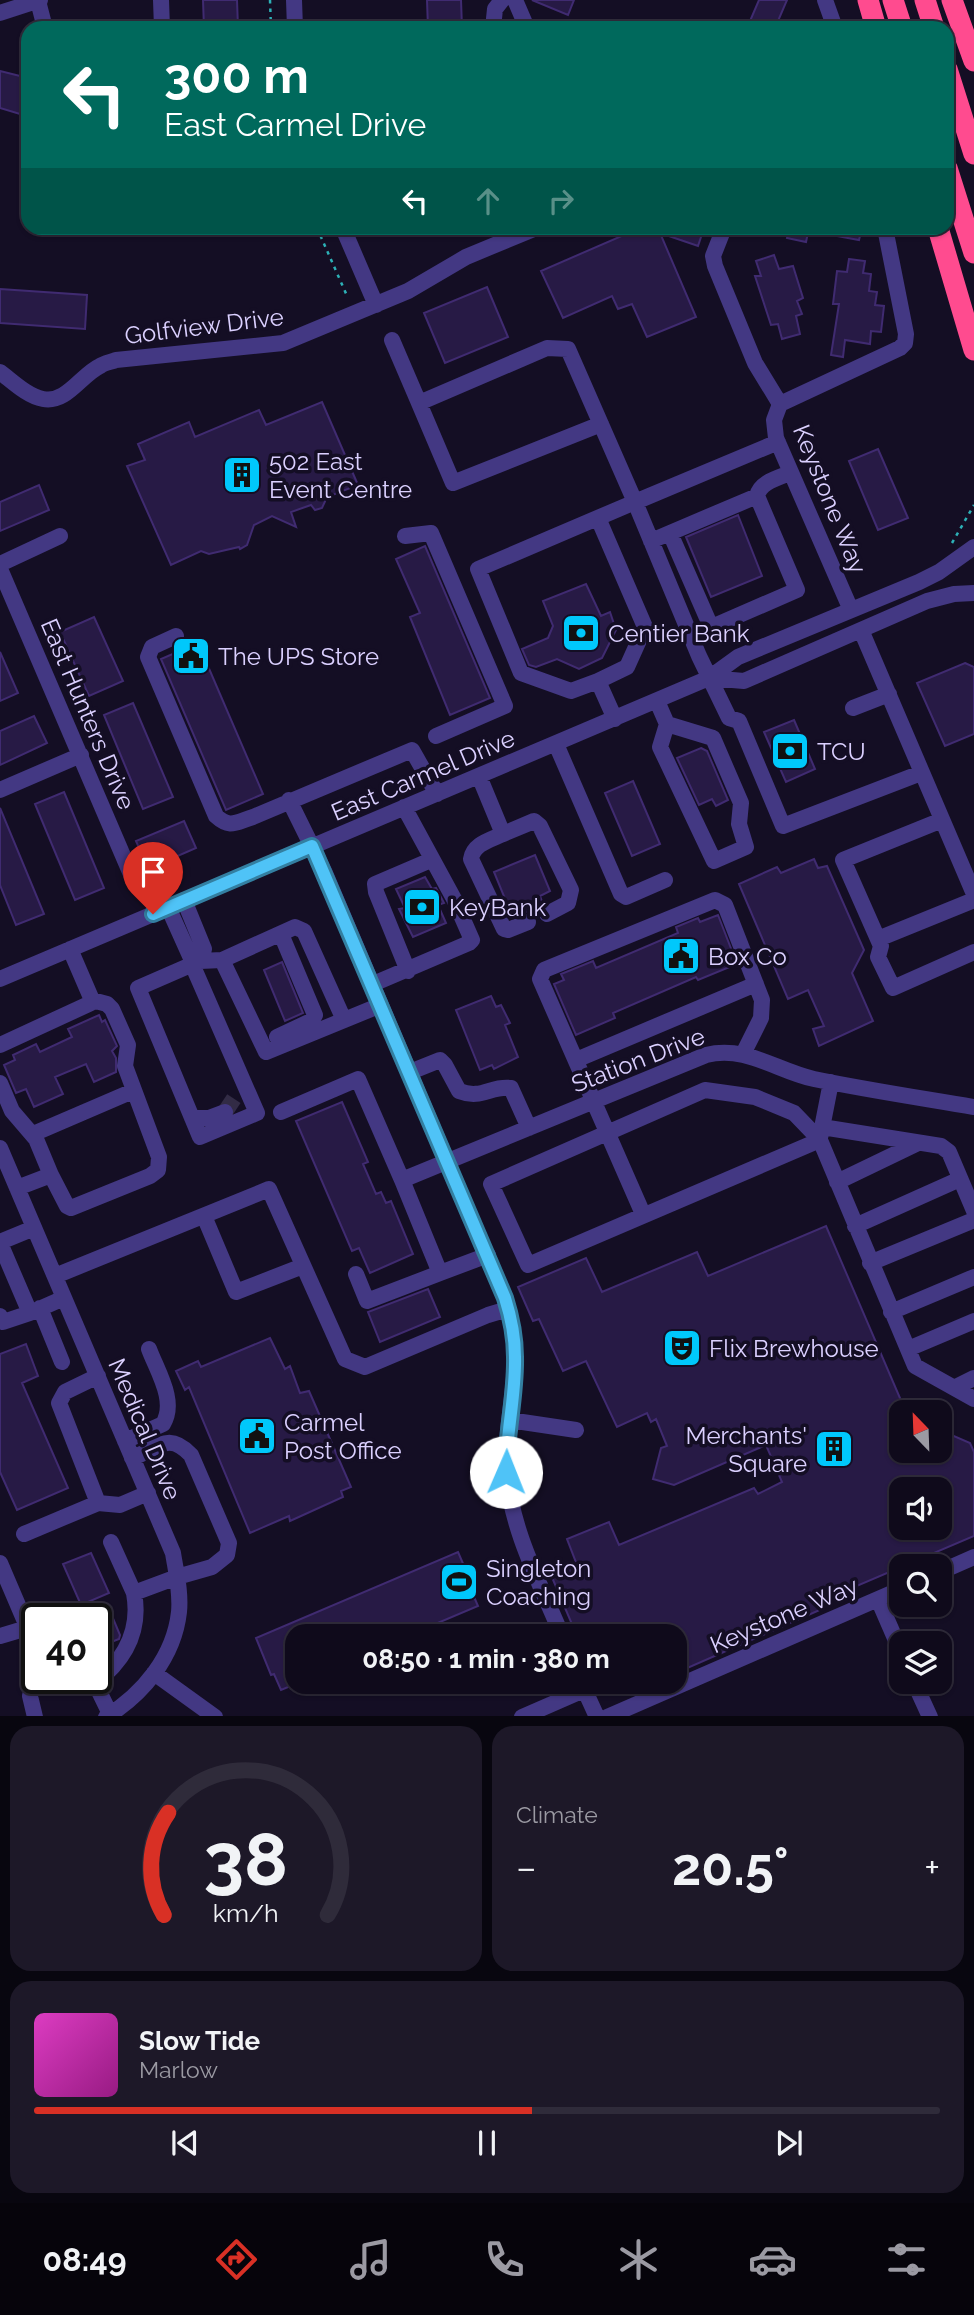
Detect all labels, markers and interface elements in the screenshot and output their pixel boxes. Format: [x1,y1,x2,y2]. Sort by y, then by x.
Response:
text: 300 m [164,47,309,104]
icon: left [49,49,140,140]
text: East Carmel Drive [164,106,426,143]
icon: left [396,182,434,220]
icon: ahead [469,182,507,220]
icon: right [542,182,580,220]
street label: Golfview Drive [123,302,285,350]
street label: Keystone Way [787,420,873,578]
place label: 502 East Event Centre [269,447,412,504]
building icon: 502 East Event Centre [221,454,263,496]
bank icon: Centier Bank [560,612,602,654]
street label: East Hunters Drive [35,614,141,814]
place label: Centier Bank [608,619,750,648]
public building icon: The UPS Store [170,635,212,677]
place label: The UPS Store [218,642,379,671]
street label: East Carmel Drive [327,723,519,827]
bank icon: TCU [769,730,811,772]
place label: TCU [817,737,866,766]
pin [123,842,183,914]
icon: arrive [134,853,172,891]
bank icon: KeyBank [401,886,443,928]
place label: KeyBank [449,893,546,922]
public building icon: Box Co [660,935,702,977]
place label: Box Co [708,942,787,971]
street label: Station Drive [567,1021,709,1099]
theatre icon: Flix Brewhouse [661,1327,703,1369]
place label: Flix Brewhouse [709,1334,879,1363]
street label: Medical Drive [102,1354,188,1504]
north arrow [889,1400,952,1463]
map controls [889,1400,952,1694]
place label: Carmel Post Office [284,1408,402,1465]
public building icon: Carmel Post Office [236,1415,278,1457]
place label: Merchants' Square [686,1421,807,1478]
building icon: Merchants' Square [813,1428,855,1470]
position arrow [469,1435,543,1509]
button: sound [889,1477,952,1540]
place label: Singleton Coaching [486,1554,591,1611]
button: search [889,1554,952,1617]
sports icon: Singleton Coaching [438,1561,480,1603]
street label: Keystone Way [706,1571,862,1659]
speed limit sign: 40 [21,1603,112,1694]
button: layers [889,1631,952,1694]
text: 08:50 · 1 min · 380 m [362,1644,610,1674]
text: Climate [516,1801,598,1828]
text: 38 [204,1817,288,1902]
text: 20.5° [672,1836,789,1897]
text: − [516,1845,536,1890]
text: + [924,1845,940,1890]
text: km/h [213,1897,279,1927]
text: Slow Tide [139,2026,260,2056]
text: Marlow [139,2056,218,2083]
icon: previous [166,2124,204,2162]
icon: pause [468,2124,506,2162]
icon: next [770,2124,808,2162]
icon: directions [212,2235,261,2284]
icon: music [346,2235,395,2284]
icon: phone [480,2235,529,2284]
icon: climate [614,2235,663,2284]
icon: car [748,2235,797,2284]
icon: filters [882,2235,931,2284]
text: 08:49 [43,2241,127,2278]

